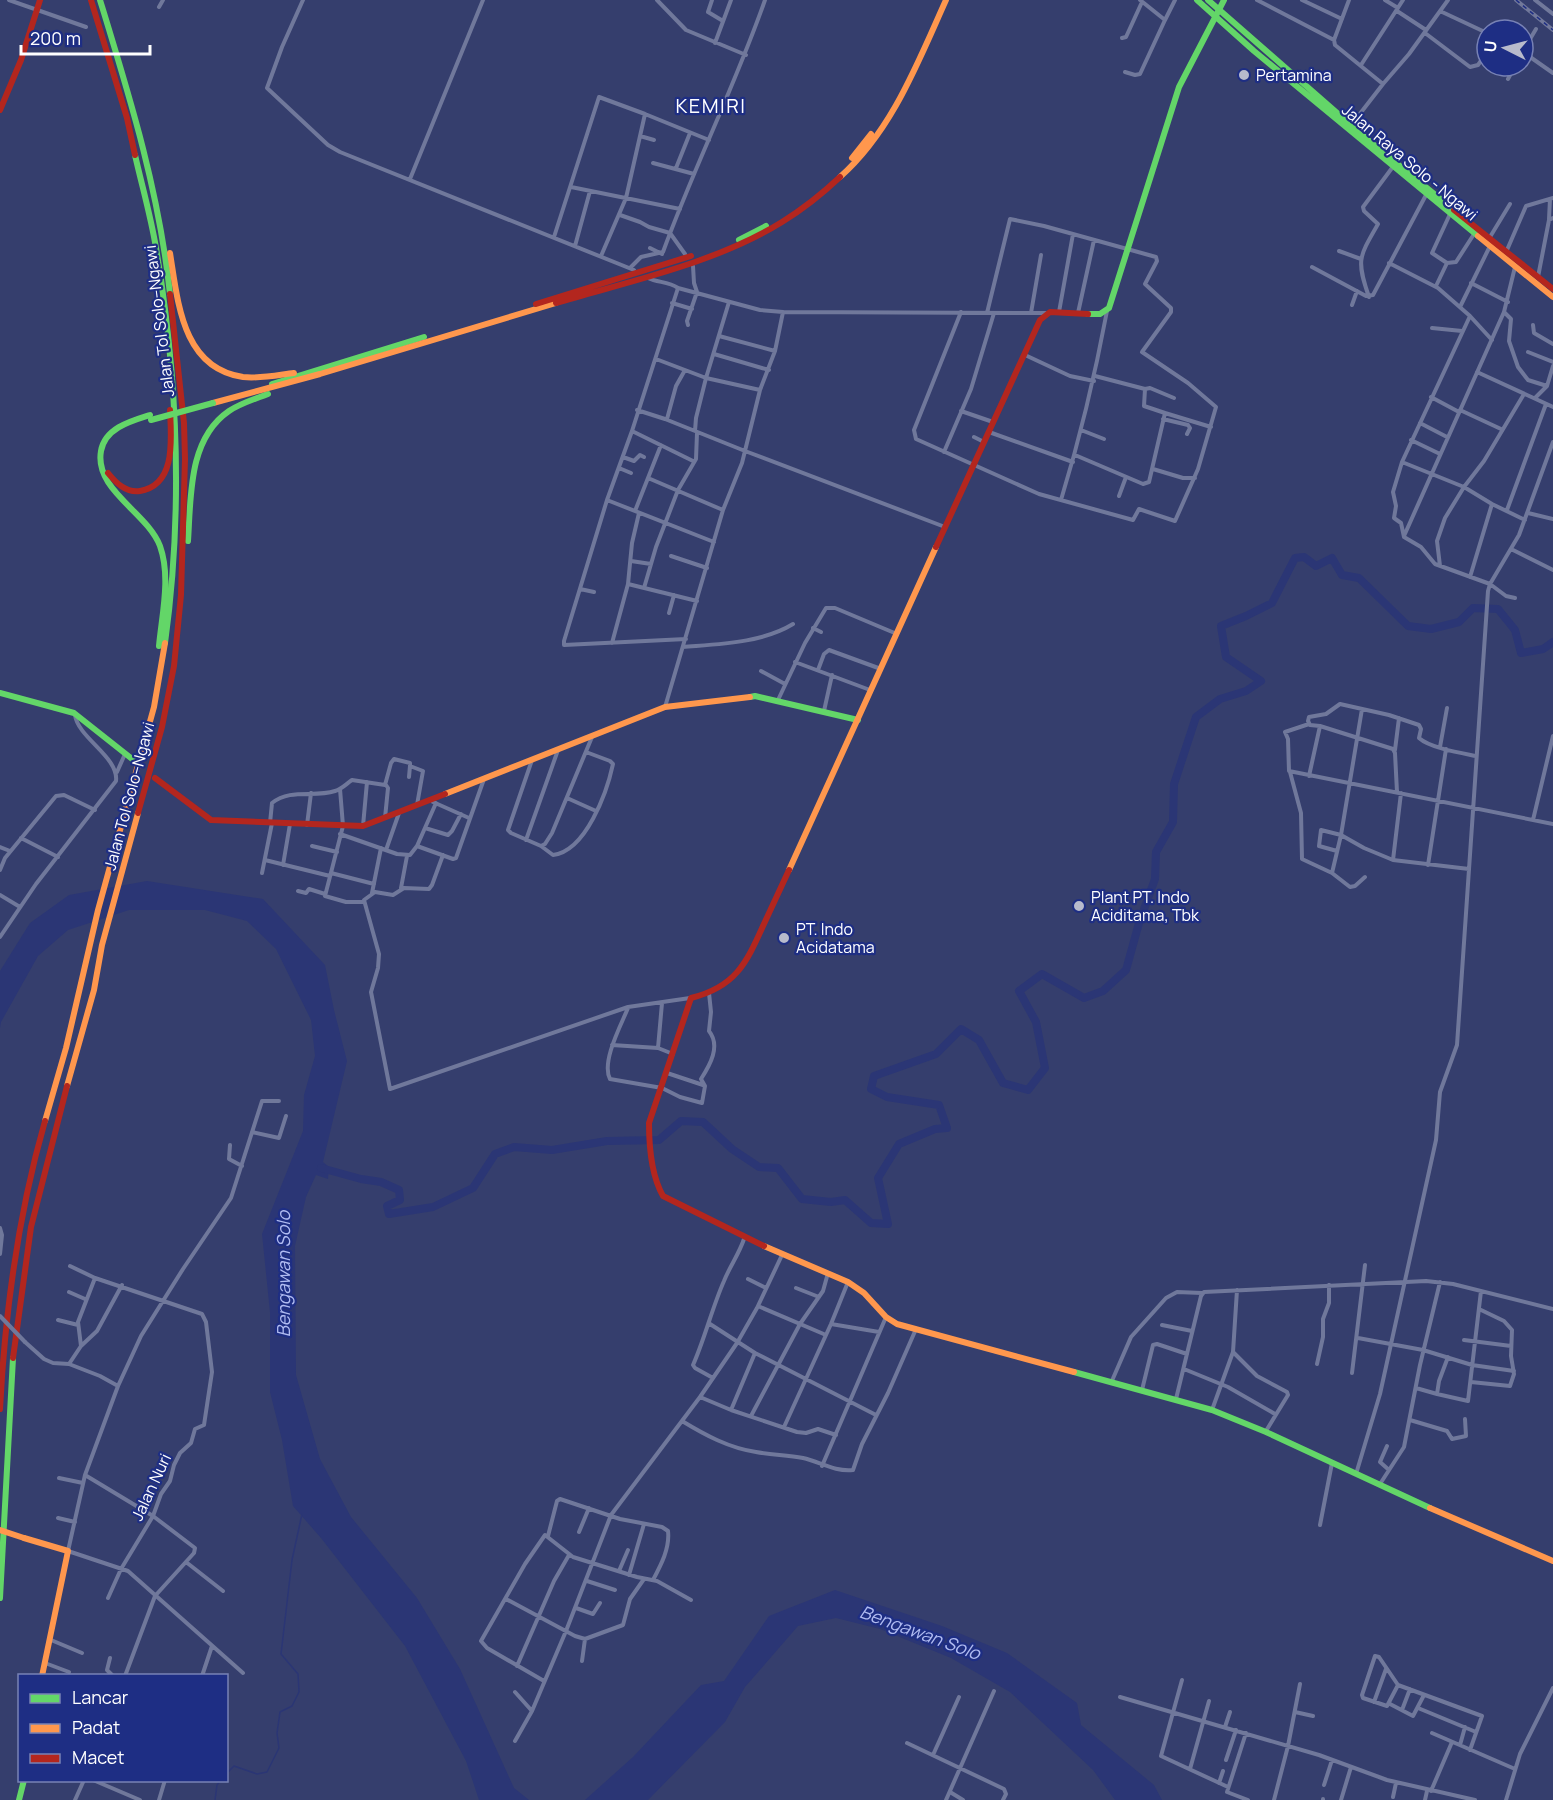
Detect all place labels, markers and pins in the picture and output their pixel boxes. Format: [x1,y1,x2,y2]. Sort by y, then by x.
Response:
place label: Pertamina [1256,64,1332,86]
marker: Pertamina [1237,68,1251,82]
place label: Plant PT. Indo Aciditama, Tbk [1091,886,1200,926]
marker: Plant PT. Indo Aciditama, Tbk [1072,899,1086,913]
place label: PT. Indo Acidatama [796,918,875,958]
marker: PT. Indo Acidatama [777,931,791,945]

